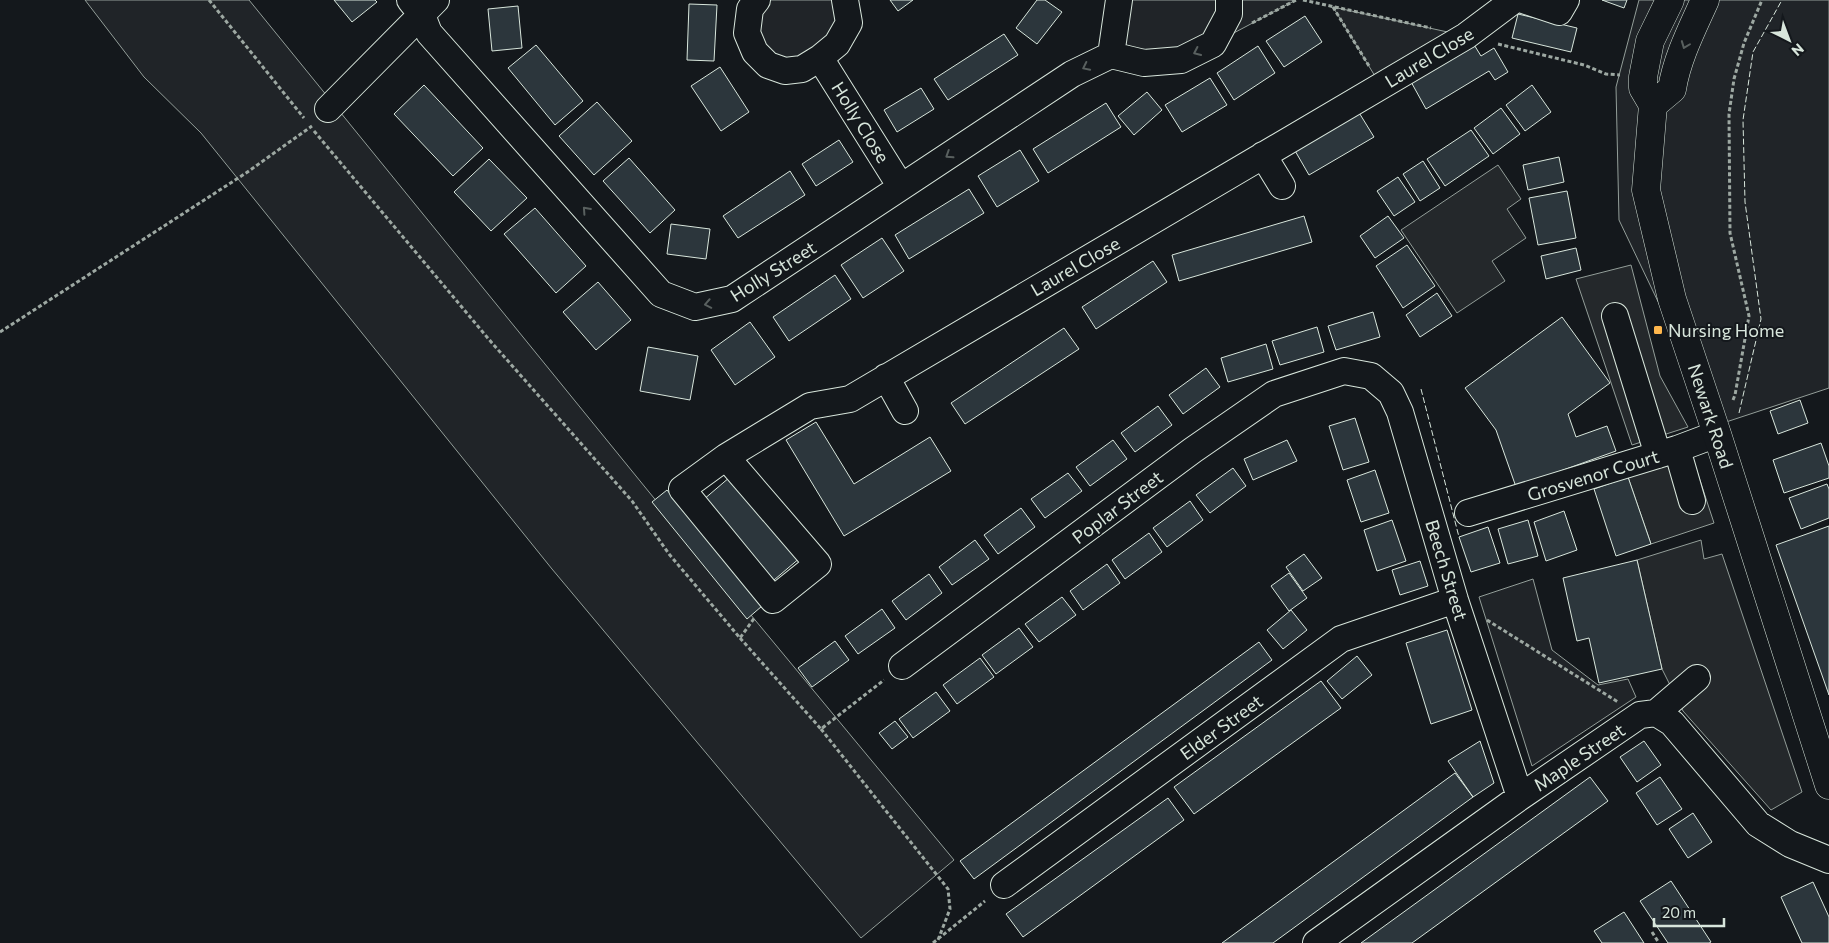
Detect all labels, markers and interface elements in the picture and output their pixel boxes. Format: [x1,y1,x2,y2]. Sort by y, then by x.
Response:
north arrow [1764,15,1814,65]
street label: Laurel Close [1381,22,1477,92]
one-way arrow [1681,40,1691,48]
text: N [1788,40,1808,60]
one-way arrow [1193,46,1202,56]
one-way arrow [1082,61,1091,71]
street label: Holly Close [827,77,895,167]
one-way arrow [946,149,955,159]
one-way arrow [583,206,592,215]
street label: Laurel Close [1026,232,1124,300]
street label: Holly Street [726,236,820,306]
one-way arrow [704,298,713,309]
place label: Nursing Home [1668,319,1784,341]
marker: Nursing Home [1652,324,1664,336]
street label: Newark Road [1684,361,1738,471]
street label: Grosvenor Court [1525,445,1661,505]
street label: Poplar Street [1067,466,1167,548]
street label: Beech Street [1421,517,1473,623]
street label: Elder Street [1175,690,1267,764]
street label: Maple Street [1529,718,1629,796]
scale bar [1654,896,1724,928]
text: 20 m [1662,903,1696,921]

